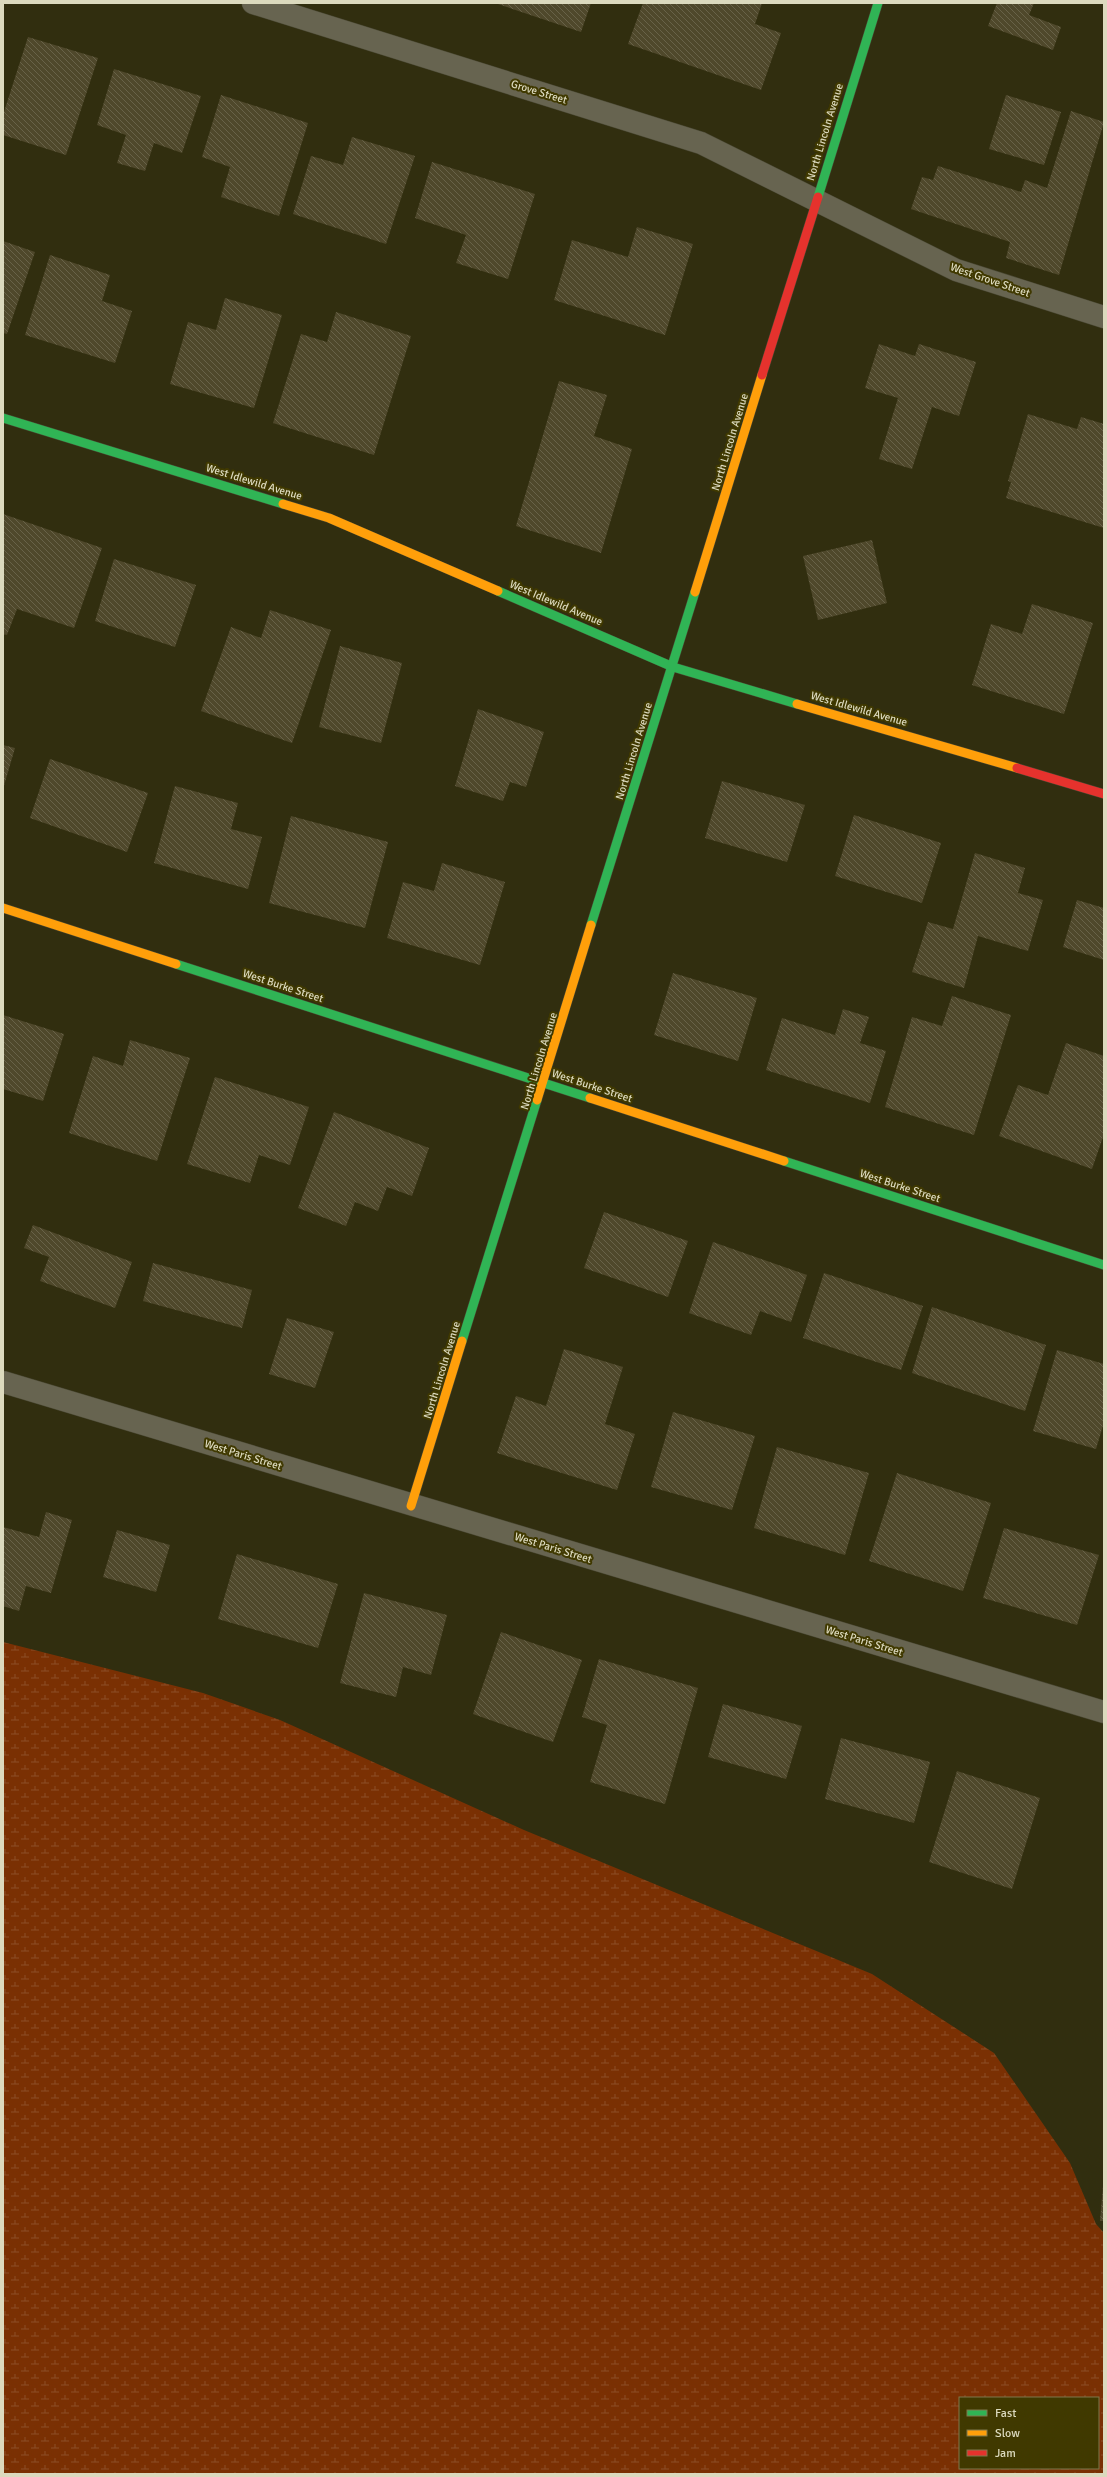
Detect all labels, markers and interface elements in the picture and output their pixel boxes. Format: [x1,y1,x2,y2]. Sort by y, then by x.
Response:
street label: Grove Street [509,77,569,107]
street label: North Lincoln Avenue [804,82,846,182]
street label: West Grove Street [948,260,1032,300]
street label: North Lincoln Avenue [709,392,751,492]
street label: West Idlewild Avenue [204,461,304,503]
street label: West Idlewild Avenue [507,577,605,629]
street label: West Idlewild Avenue [809,689,909,729]
street label: North Lincoln Avenue [613,701,655,801]
street label: West Burke Street [241,967,325,1005]
street label: North Lincoln Avenue [518,1011,560,1111]
street label: West Burke Street [550,1067,634,1105]
street label: West Burke Street [858,1167,942,1205]
street label: North Lincoln Avenue [421,1320,463,1420]
street label: West Paris Street [203,1437,283,1473]
street label: West Paris Street [513,1530,593,1566]
street label: West Paris Street [824,1623,904,1659]
legend [959,2397,1099,2469]
text: Fast [995,2406,1016,2421]
text: Slow [995,2426,1020,2441]
text: Jam [995,2446,1016,2461]

